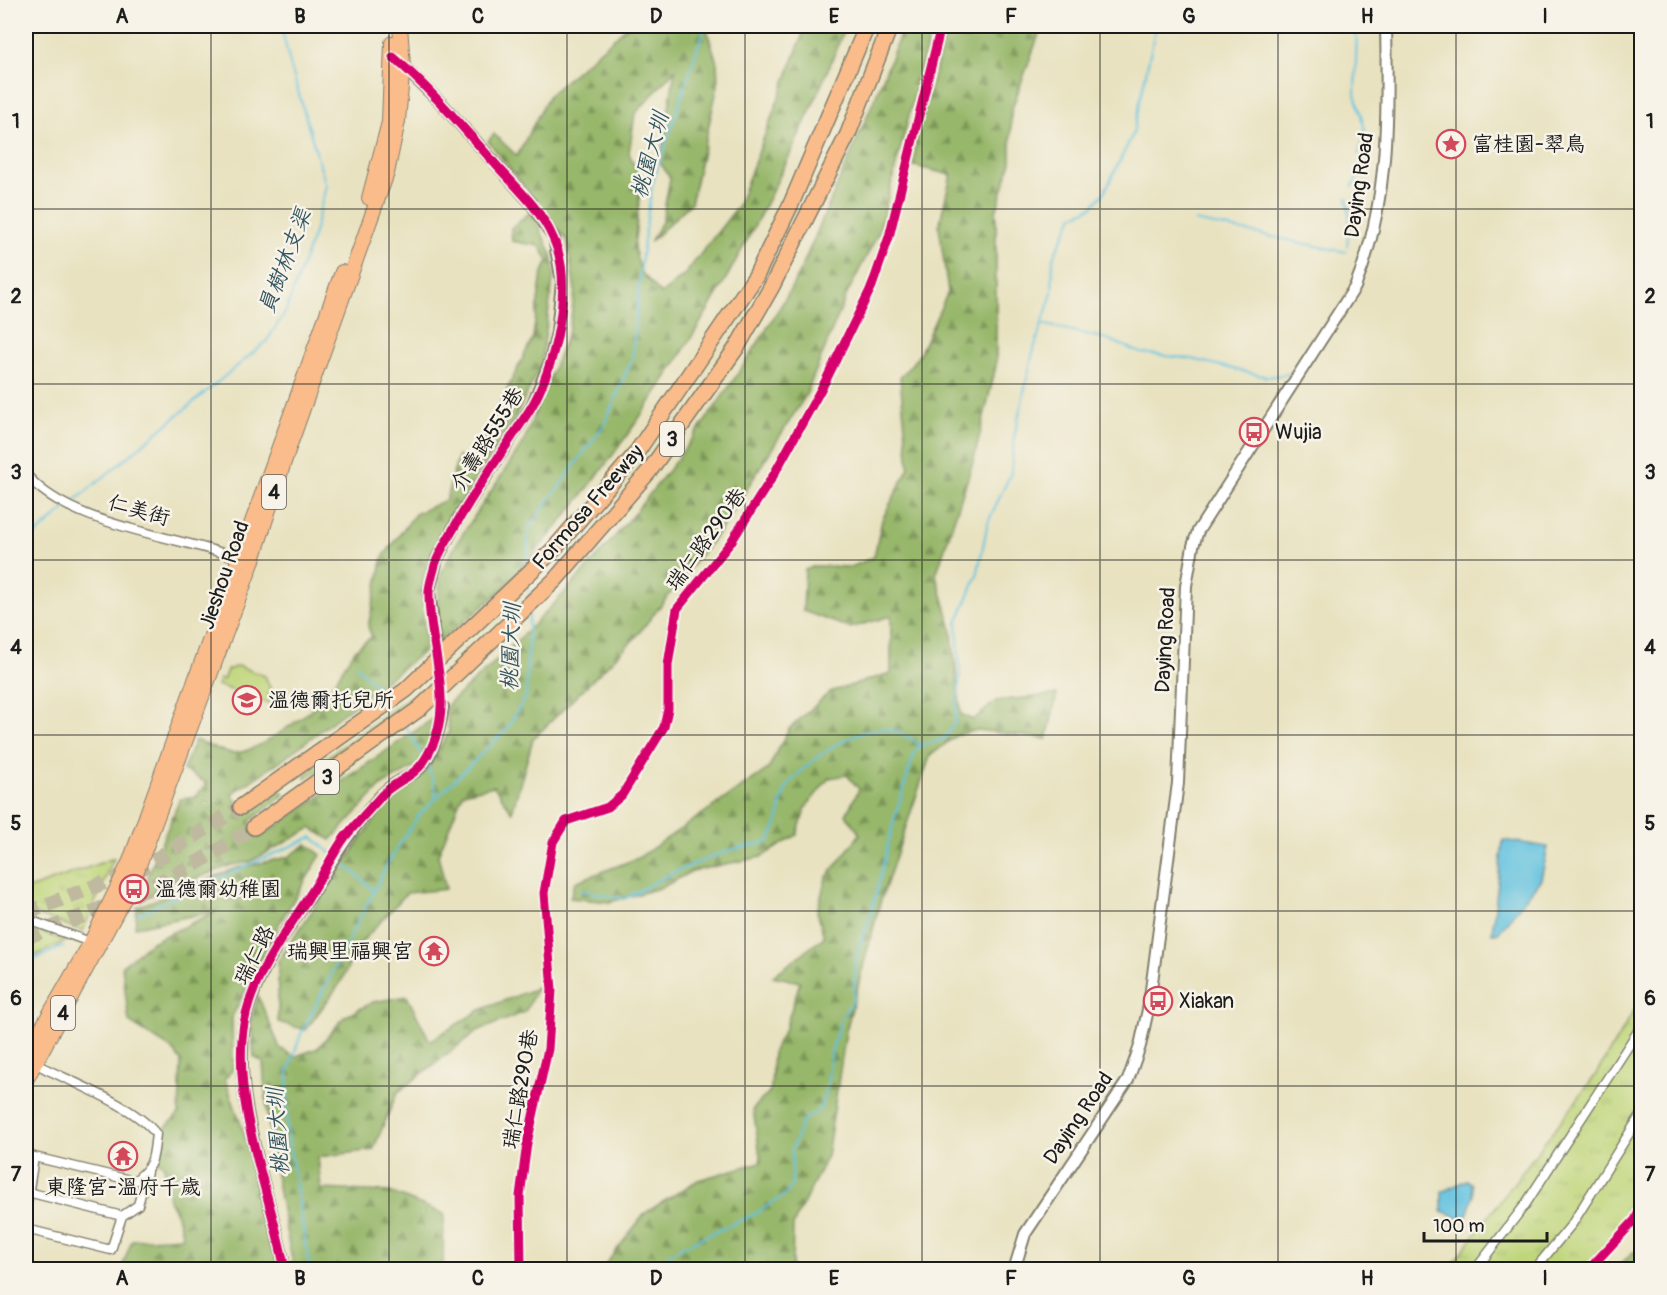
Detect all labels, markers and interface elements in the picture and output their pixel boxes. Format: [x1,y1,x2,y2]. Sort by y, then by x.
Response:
text: A [116,4,129,29]
text: B [294,4,306,29]
text: C [472,4,484,29]
text: D [650,4,663,29]
text: E [829,4,840,29]
text: F [1005,4,1017,29]
text: G [1182,4,1196,29]
text: H [1361,4,1374,29]
text: I [1542,4,1548,29]
water label: 桃園大圳 [625,107,675,201]
text: 1 [12,109,20,134]
text: 1 [1646,109,1654,134]
place icon: 富桂園-翠鳥 [1435,128,1467,160]
street label: Daying Road [1339,131,1380,239]
place label: 富桂園-翠鳥 [1472,131,1586,158]
water label: 員樹林支渠 [252,203,318,318]
text: 2 [10,284,22,309]
text: 2 [1644,284,1656,309]
street label: 介壽路555巷 [445,382,530,497]
bus stop icon: Wujia [1238,416,1270,448]
place label: Wujia [1275,419,1322,446]
road number: 3 [660,422,684,456]
street label: Formosa Freeway [527,439,650,576]
text: 3 [10,460,22,485]
text: 3 [1644,460,1656,485]
road number: 4 [262,475,286,509]
street label: 瑞仁路290巷 [660,482,753,596]
street label: 仁美街 [105,489,173,532]
street label: Jieshou Road [193,517,256,633]
street label: Daying Road [1149,586,1182,694]
water label: 桃園大圳 [495,601,527,692]
text: 4 [10,635,22,660]
text: 4 [1644,635,1656,660]
school or university icon: 溫德爾托兒所 [231,684,263,716]
place label: 溫德爾托兒所 [268,687,394,714]
road number: 3 [315,760,339,794]
text: 5 [11,811,22,836]
text: 5 [1645,811,1656,836]
bus stop icon: 溫德爾幼稚園 [118,873,150,905]
place label: 溫德爾幼稚園 [155,876,281,903]
street label: 瑞仁路 [228,921,281,989]
temple icon: 瑞興里福興宮 [418,935,450,967]
place label: 瑞興里福興宮 [287,938,413,965]
bus stop icon: Xiakan [1142,985,1174,1017]
text: 6 [10,986,22,1011]
text: 6 [1644,986,1656,1011]
place label: Xiakan [1179,988,1234,1015]
road number: 4 [51,996,75,1030]
street label: 瑞仁路290巷 [497,1027,544,1151]
street label: Daying Road [1038,1067,1119,1170]
water label: 桃園大圳 [261,1085,295,1177]
temple icon: 東隆宮-溫府千歲 [107,1140,139,1172]
text: 7 [11,1162,22,1187]
text: 7 [1645,1162,1656,1187]
place label: 東隆宮-溫府千歲 [45,1174,201,1201]
scale bar [1424,1205,1547,1243]
text: 100 m [1433,1215,1485,1238]
text: A [116,1266,129,1291]
text: B [294,1266,306,1291]
text: C [472,1266,484,1291]
text: D [650,1266,663,1291]
text: E [829,1266,840,1291]
text: F [1005,1266,1017,1291]
text: G [1182,1266,1196,1291]
text: H [1361,1266,1374,1291]
text: I [1542,1266,1548,1291]

